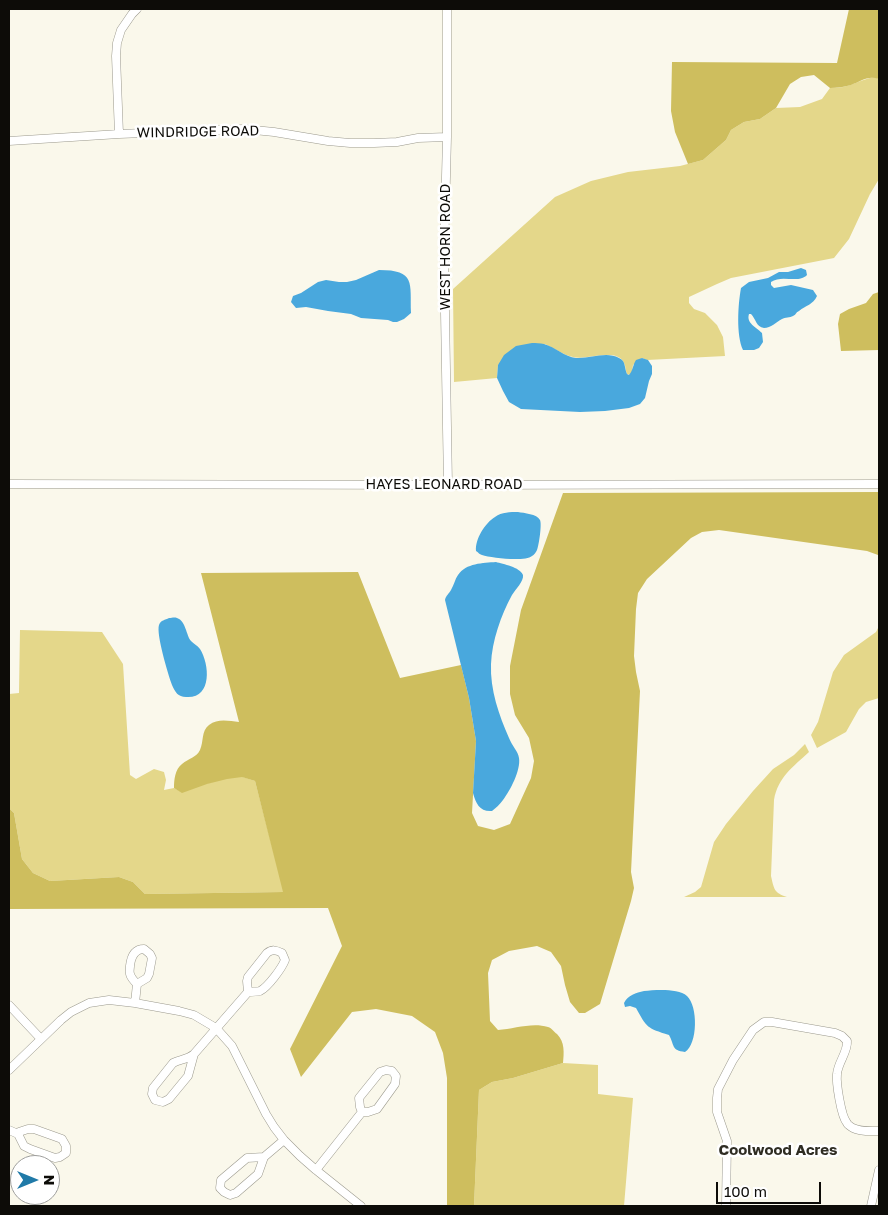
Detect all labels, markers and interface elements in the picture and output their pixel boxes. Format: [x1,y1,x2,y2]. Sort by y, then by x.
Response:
street label: WINDRIDGE ROAD [137,123,259,141]
street label: WEST HORN ROAD [438,184,454,310]
street label: HAYES LEONARD ROAD [365,477,523,493]
district label: Coolwood Acres [719,1141,837,1159]
north arrow [10,1155,60,1205]
scale bar [718,1172,823,1204]
text: N [41,1175,58,1185]
text: 100 m [724,1182,767,1200]

